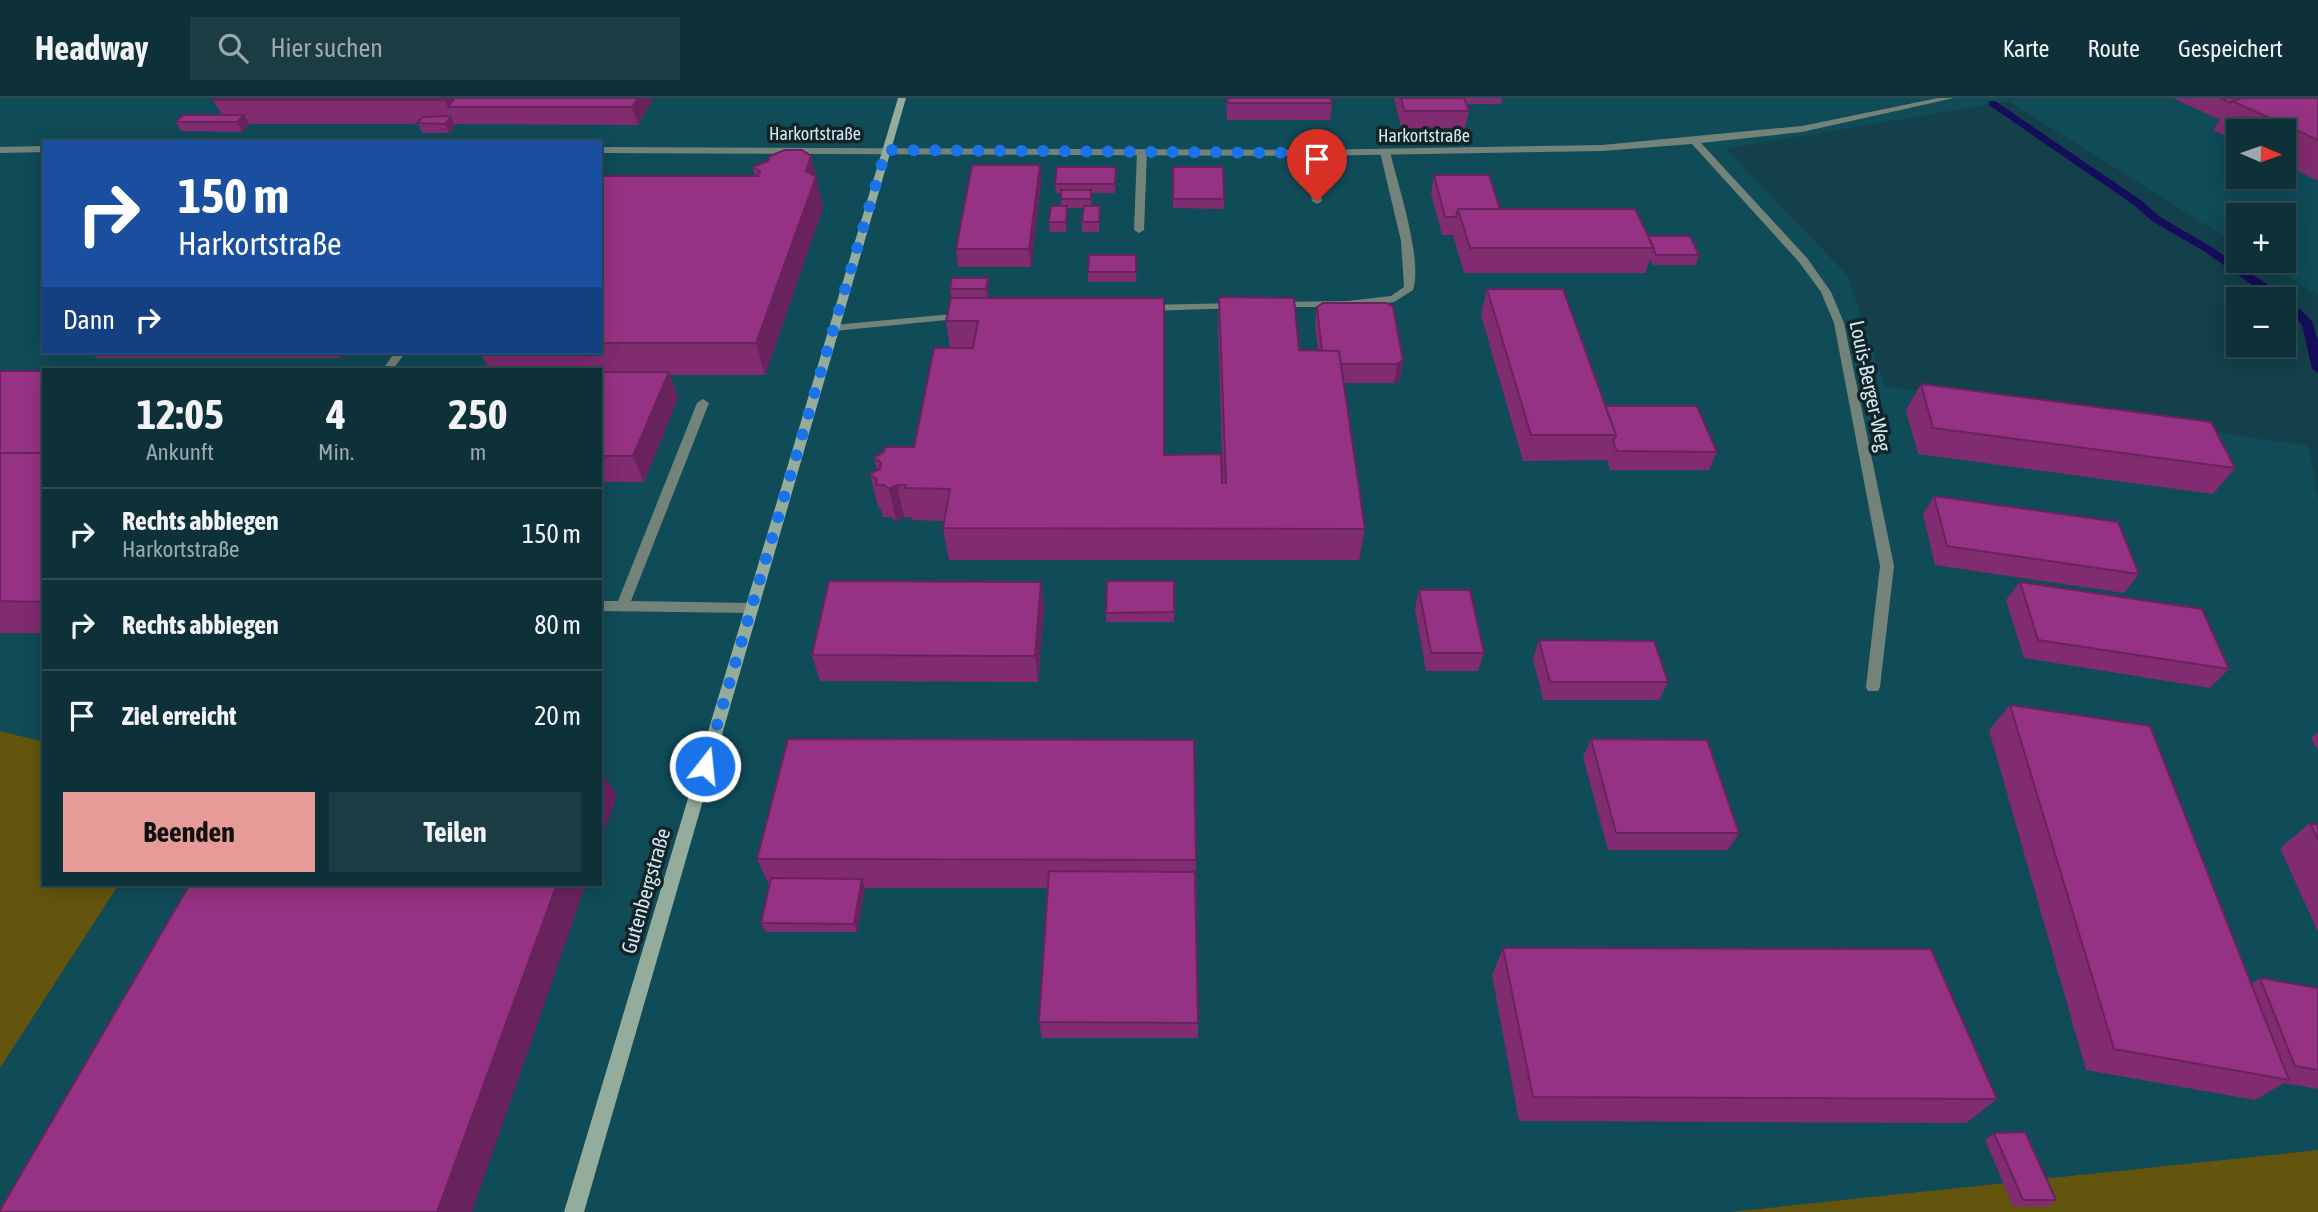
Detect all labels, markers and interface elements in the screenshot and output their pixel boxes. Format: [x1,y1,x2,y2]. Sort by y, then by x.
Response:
search box [190,17,680,80]
text: Headway [35,29,148,67]
icon: search [214,29,252,67]
text: Hier suchen [270,33,383,63]
text: Karte [2003,35,2049,62]
text: Route [2087,35,2140,62]
text: Gespeichert [2178,35,2283,62]
north arrow [2226,119,2296,189]
map controls [2226,119,2296,357]
street label: Harkortstraße [769,123,861,144]
street label: Harkortstraße [1378,125,1470,146]
pin [1287,129,1347,201]
icon: arrive [1298,140,1336,178]
text: 150 m [178,167,289,223]
icon: right [63,168,154,259]
button: + [2226,203,2296,273]
text: Harkortstraße [178,225,342,262]
button: − [2226,287,2296,357]
icon: right [129,301,167,339]
text: Dann [63,305,115,335]
street label: Louis-Berger-Weg [1845,318,1897,454]
text: 12:05 [136,390,224,438]
text: 4 [326,390,346,438]
text: 250 [448,390,508,438]
text: Ankunft [146,439,214,465]
text: Min. [318,439,354,465]
text: m [470,439,486,465]
text: Rechts abbiegen [122,506,279,536]
icon: right [63,515,101,553]
text: 150 m [522,519,581,549]
text: Harkortstraße [122,536,240,562]
icon: right [63,606,101,644]
text: Rechts abbiegen [122,610,279,640]
text: 80 m [534,610,581,640]
icon: arrive [63,697,101,735]
text: Ziel erreicht [122,701,237,731]
text: 20 m [534,701,581,731]
position arrow [668,729,742,803]
button: Beenden [63,792,315,872]
button: Teilen [329,792,581,872]
street label: Gutenbergstraße [616,825,674,956]

